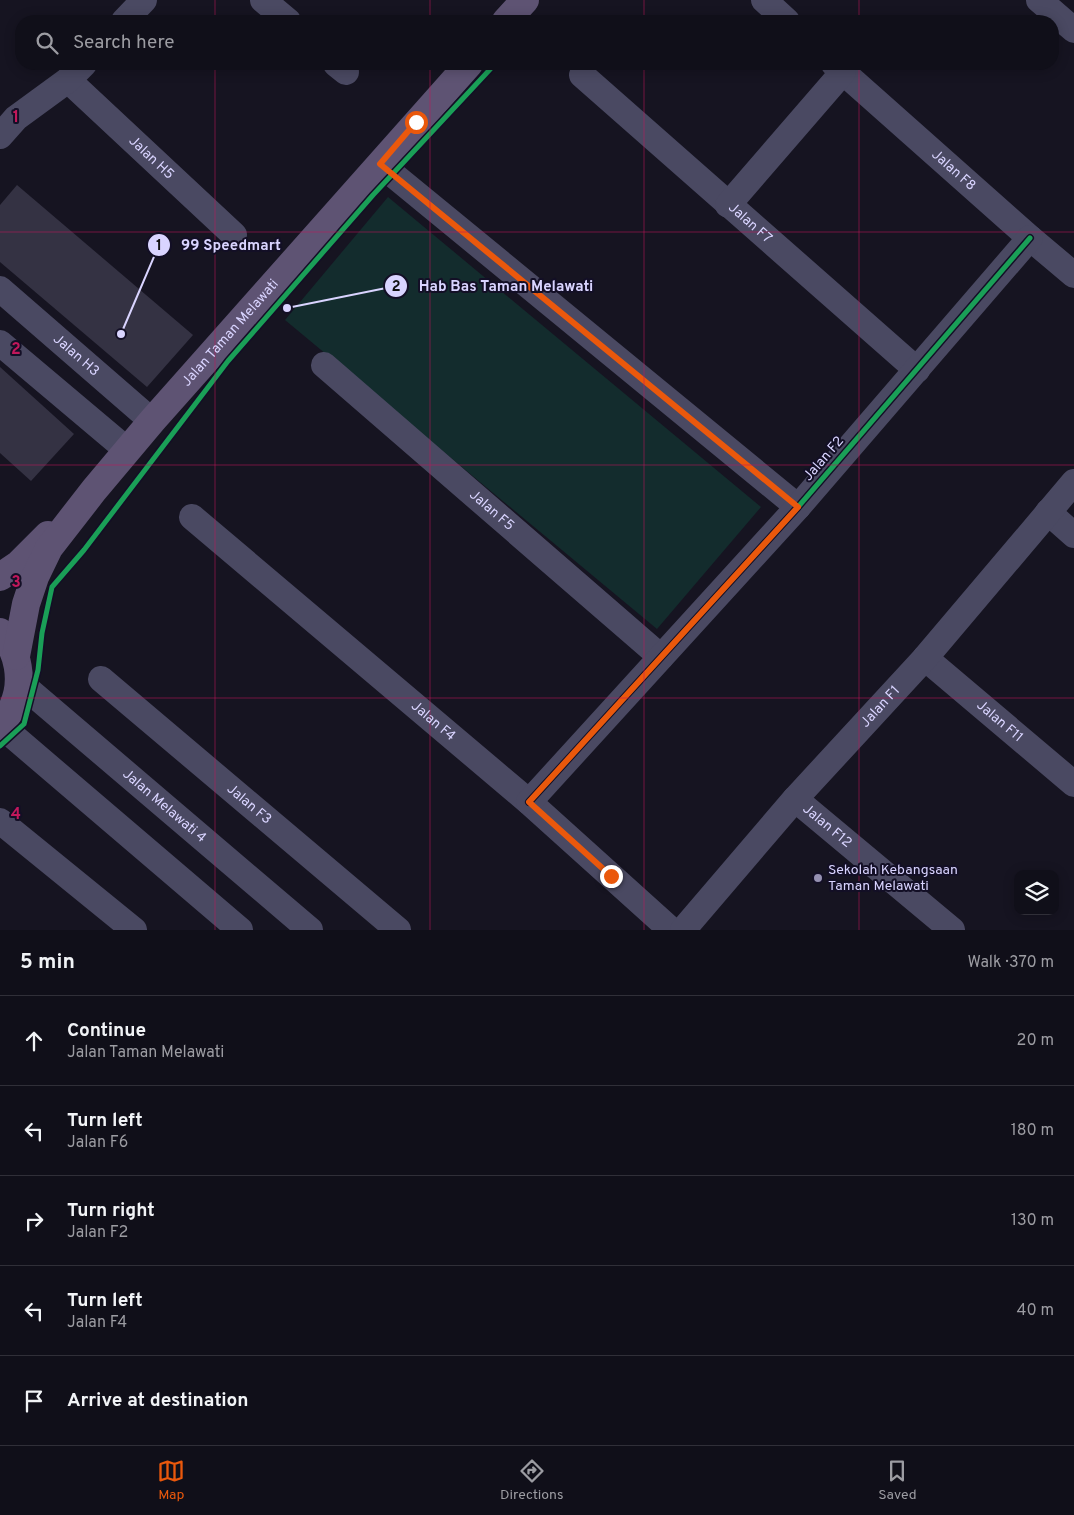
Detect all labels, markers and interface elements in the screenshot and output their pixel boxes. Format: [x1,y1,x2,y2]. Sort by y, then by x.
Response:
search box [15,15,1059,70]
icon: search [33,29,61,57]
text: Search here [73,31,175,55]
text: 1 [13,108,19,128]
route start [405,111,428,134]
street label: Jalan H5 [125,132,178,183]
street label: Jalan F8 [928,146,979,194]
street label: Jalan F7 [725,199,776,247]
callout: 99 Speedmart [146,230,291,260]
text: 1 [156,237,162,256]
text: 99 Speedmart [181,237,281,256]
callout: Hab Bas Taman Melawati [384,271,603,301]
street label: Jalan Taman Melawati [178,276,282,390]
text: 2 [391,278,401,297]
text: Hab Bas Taman Melawati [419,278,593,297]
street label: Jalan H3 [50,331,103,380]
text: 2 [11,340,21,360]
street label: Jalan F2 [800,433,848,485]
street label: Jalan F5 [466,486,518,534]
text: 3 [11,573,21,593]
street label: Jalan F1 [857,682,904,731]
street label: Jalan F11 [973,697,1027,746]
street label: Jalan F4 [408,698,459,745]
street label: Jalan Melawati 4 [119,765,210,846]
street label: Jalan F3 [223,780,275,828]
street label: Jalan F12 [799,800,855,851]
text: 4 [11,805,21,825]
place label: Sekolah Kebangsaan Taman Melawati [828,862,958,895]
route end [600,865,623,888]
map controls [1014,870,1059,915]
button: layers [1014,870,1059,915]
marker: Sekolah Kebangsaan Taman Melawati [812,872,824,884]
text: 5 min [20,949,75,976]
text: Walk · 370 m [967,953,1054,973]
text: Continue [67,1019,146,1043]
icon: ahead [20,1027,48,1055]
text: 20 m [1017,1031,1054,1051]
text: Jalan Taman Melawati [67,1043,224,1063]
text: Turn left [67,1109,143,1133]
icon: left [20,1117,48,1145]
text: 180 m [1011,1121,1054,1141]
text: Jalan F6 [67,1133,128,1153]
text: Turn right [67,1199,155,1223]
icon: right [20,1207,48,1235]
text: 130 m [1011,1211,1054,1231]
text: Jalan F2 [67,1223,128,1243]
text: Turn left [67,1289,143,1313]
icon: left [20,1297,48,1325]
text: 40 m [1016,1301,1054,1321]
text: Jalan F4 [67,1313,127,1333]
icon: arrive [20,1387,48,1415]
text: Arrive at destination [67,1389,248,1413]
tab: Map [157,1457,185,1504]
tab: Directions [500,1457,564,1504]
tab: Saved [878,1457,917,1504]

